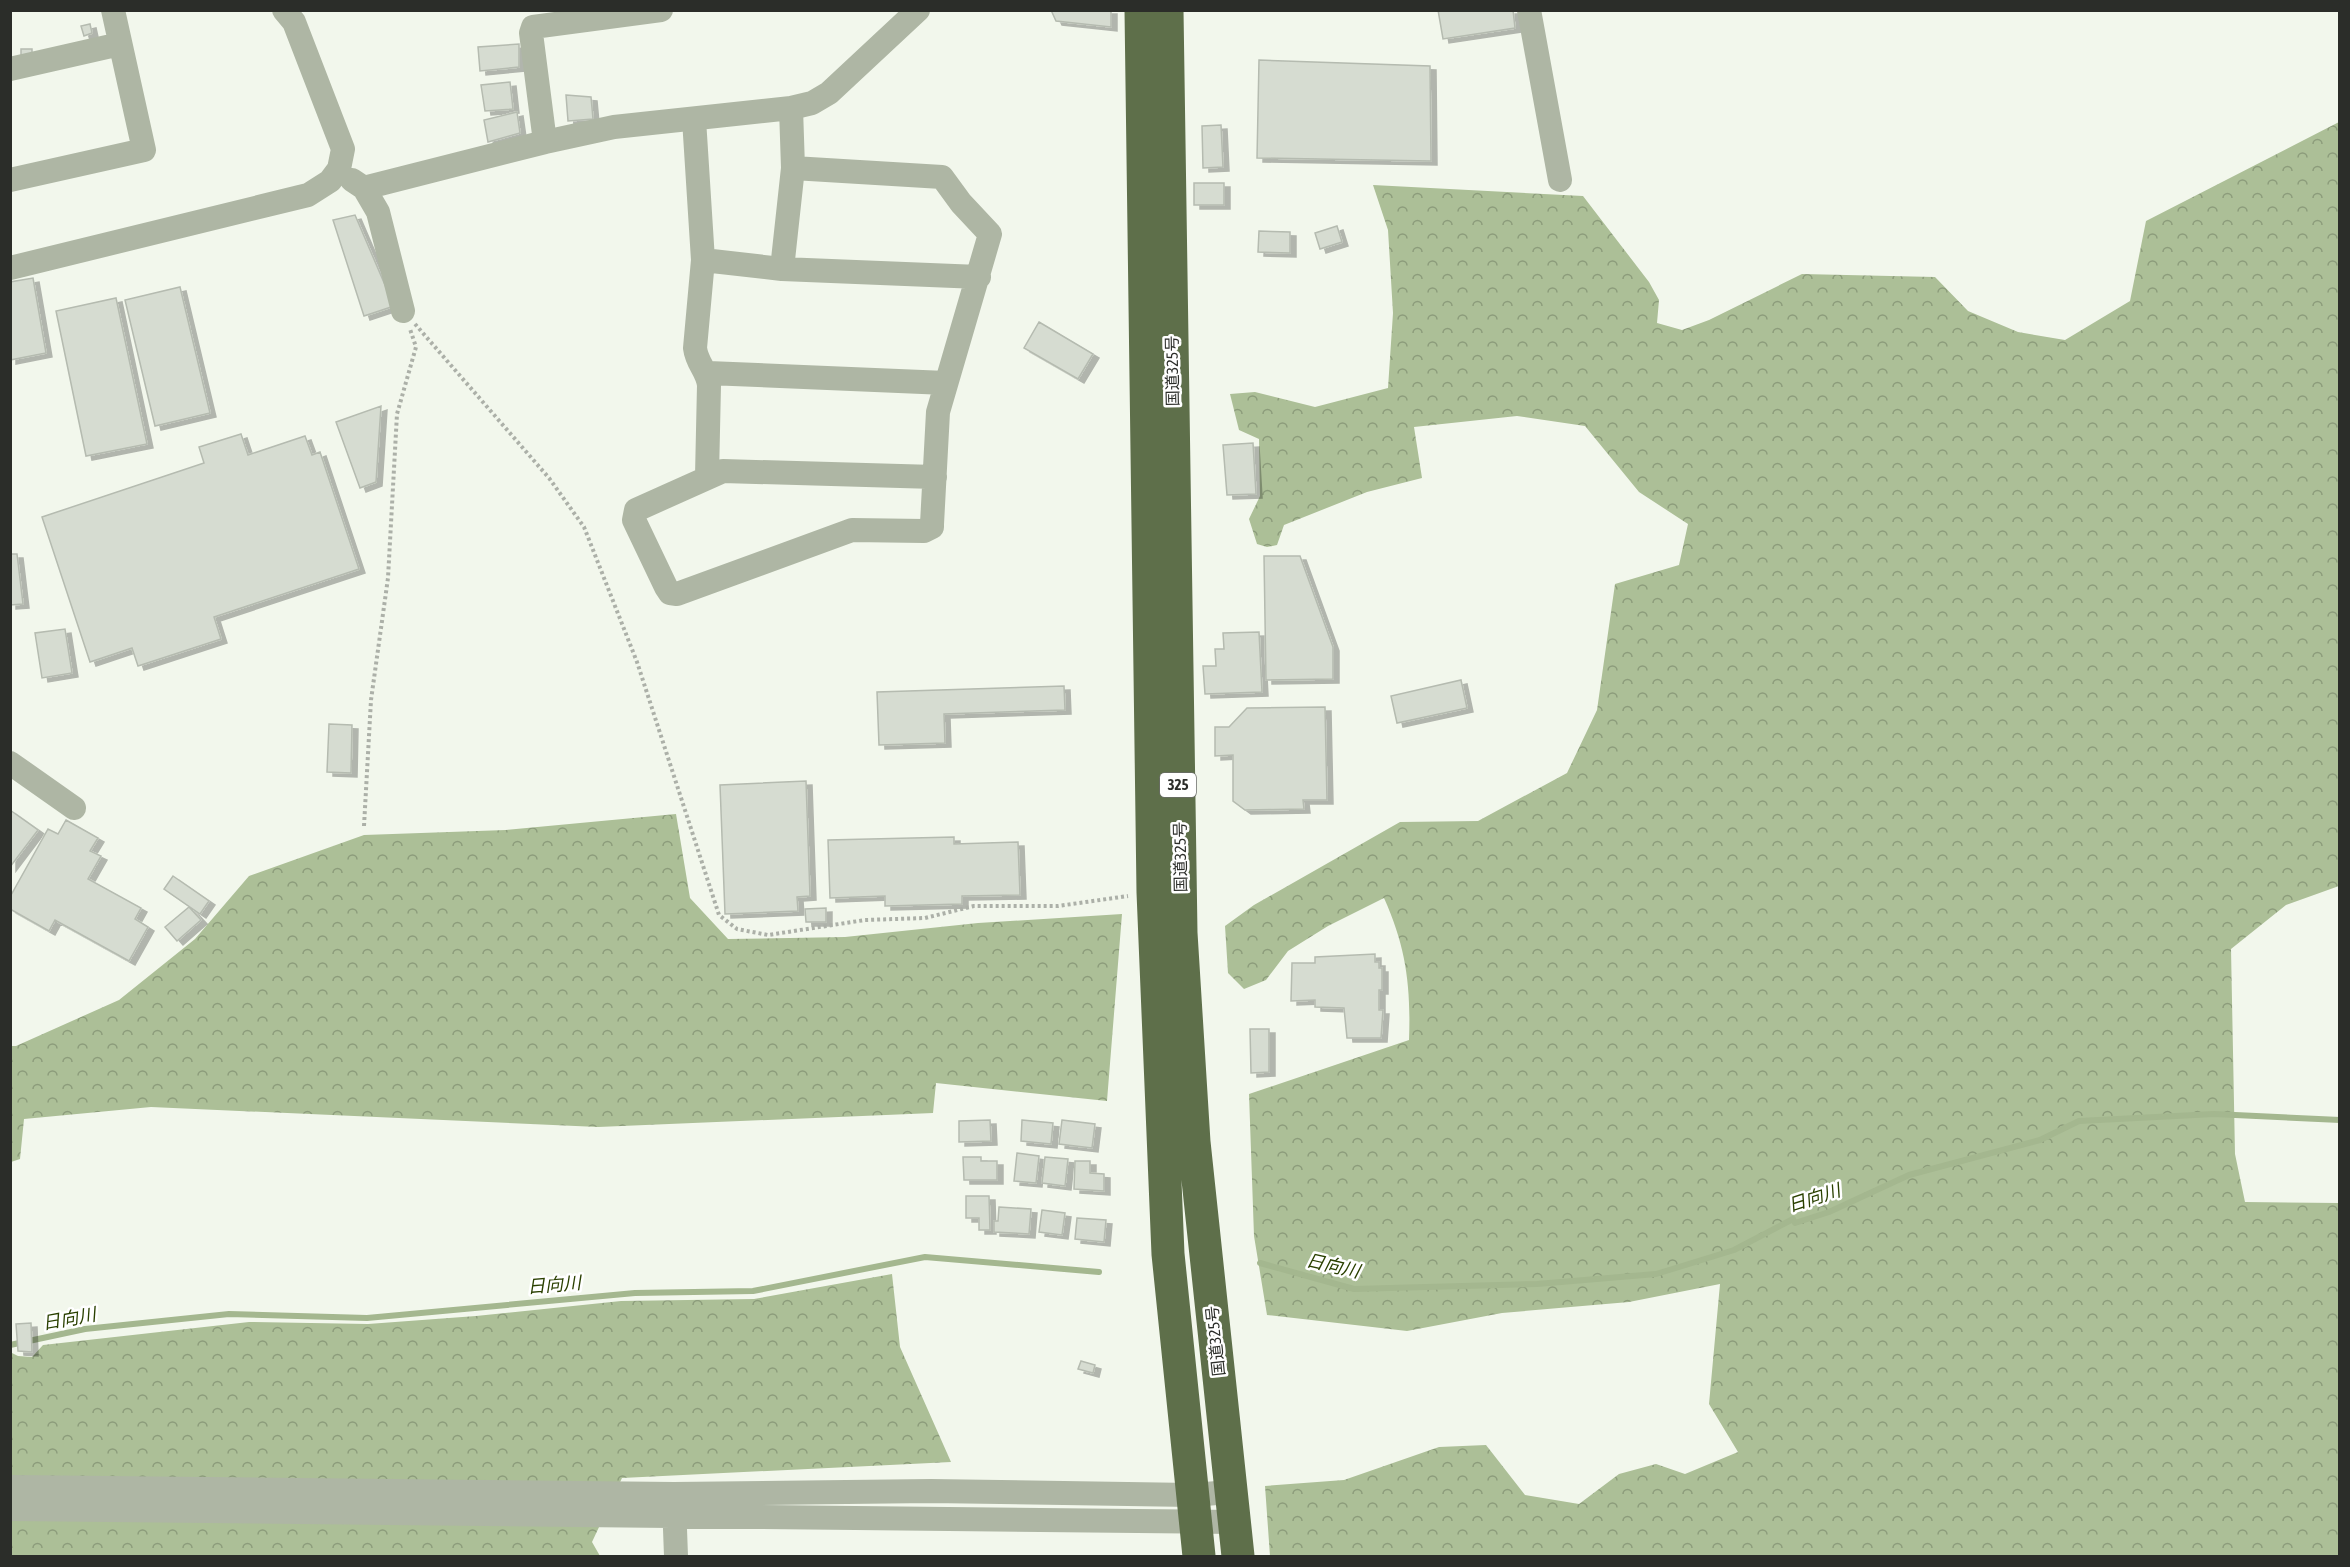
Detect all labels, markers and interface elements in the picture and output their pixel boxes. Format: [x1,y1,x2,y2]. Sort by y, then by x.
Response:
street label: 国道325号 [1162,336,1182,406]
road number: 325 [1160,773,1196,797]
street label: 国道325号 [1170,822,1190,892]
water label: 日向川 [1785,1179,1845,1216]
water label: 日向川 [1304,1249,1364,1282]
water label: 日向川 [526,1272,584,1297]
water label: 日向川 [41,1303,99,1334]
street label: 国道325号 [1202,1305,1228,1377]

